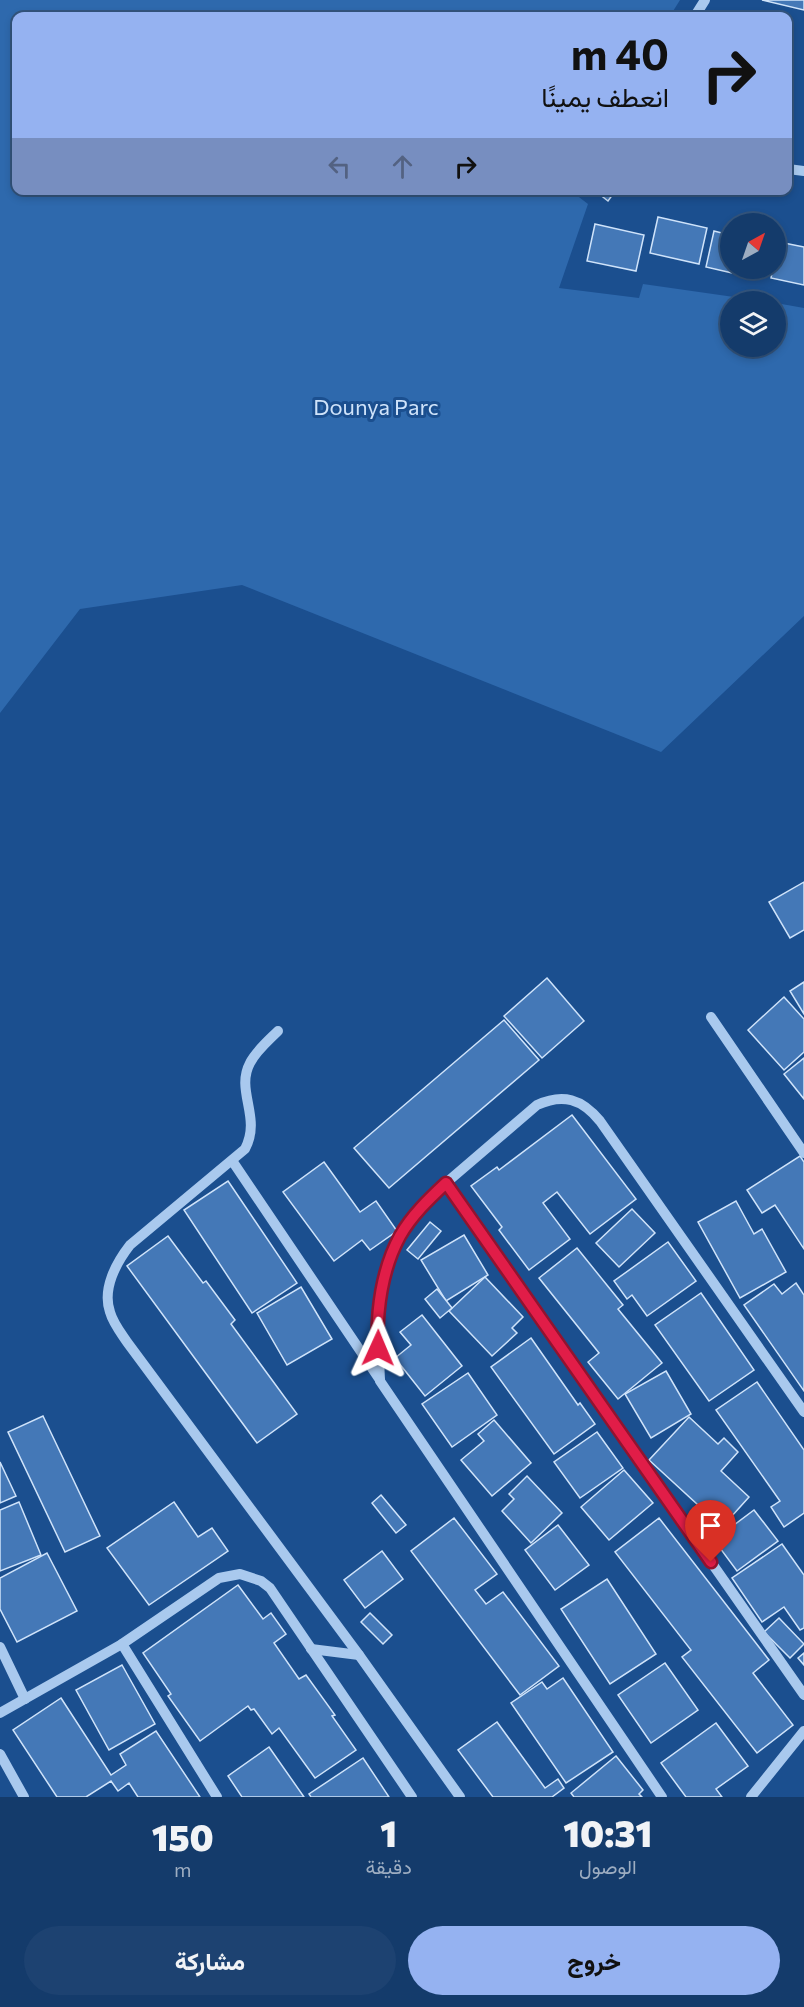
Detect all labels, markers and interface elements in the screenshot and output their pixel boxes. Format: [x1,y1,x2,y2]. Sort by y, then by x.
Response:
text: 40 m [571,27,669,79]
icon: right [690,36,768,114]
text: انعطف يمينًا [541,80,669,113]
icon: left [323,150,356,183]
icon: ahead [386,150,419,183]
icon: right [449,150,482,183]
north arrow [720,213,786,279]
map controls [720,213,786,357]
button: layers [720,291,786,357]
park label: Dounya Parc [313,393,439,420]
position arrow [346,1316,410,1380]
pin [685,1500,736,1562]
icon: arrive [694,1509,727,1542]
text: 1 [380,1810,397,1854]
text: 10:31 [563,1810,652,1854]
text: 150 [152,1814,214,1858]
text: دقيقة [365,1854,412,1878]
text: الوصول [579,1854,637,1878]
text: m [174,1857,191,1881]
button: مشاركة [24,1926,396,1995]
button: خروج [408,1926,780,1995]

